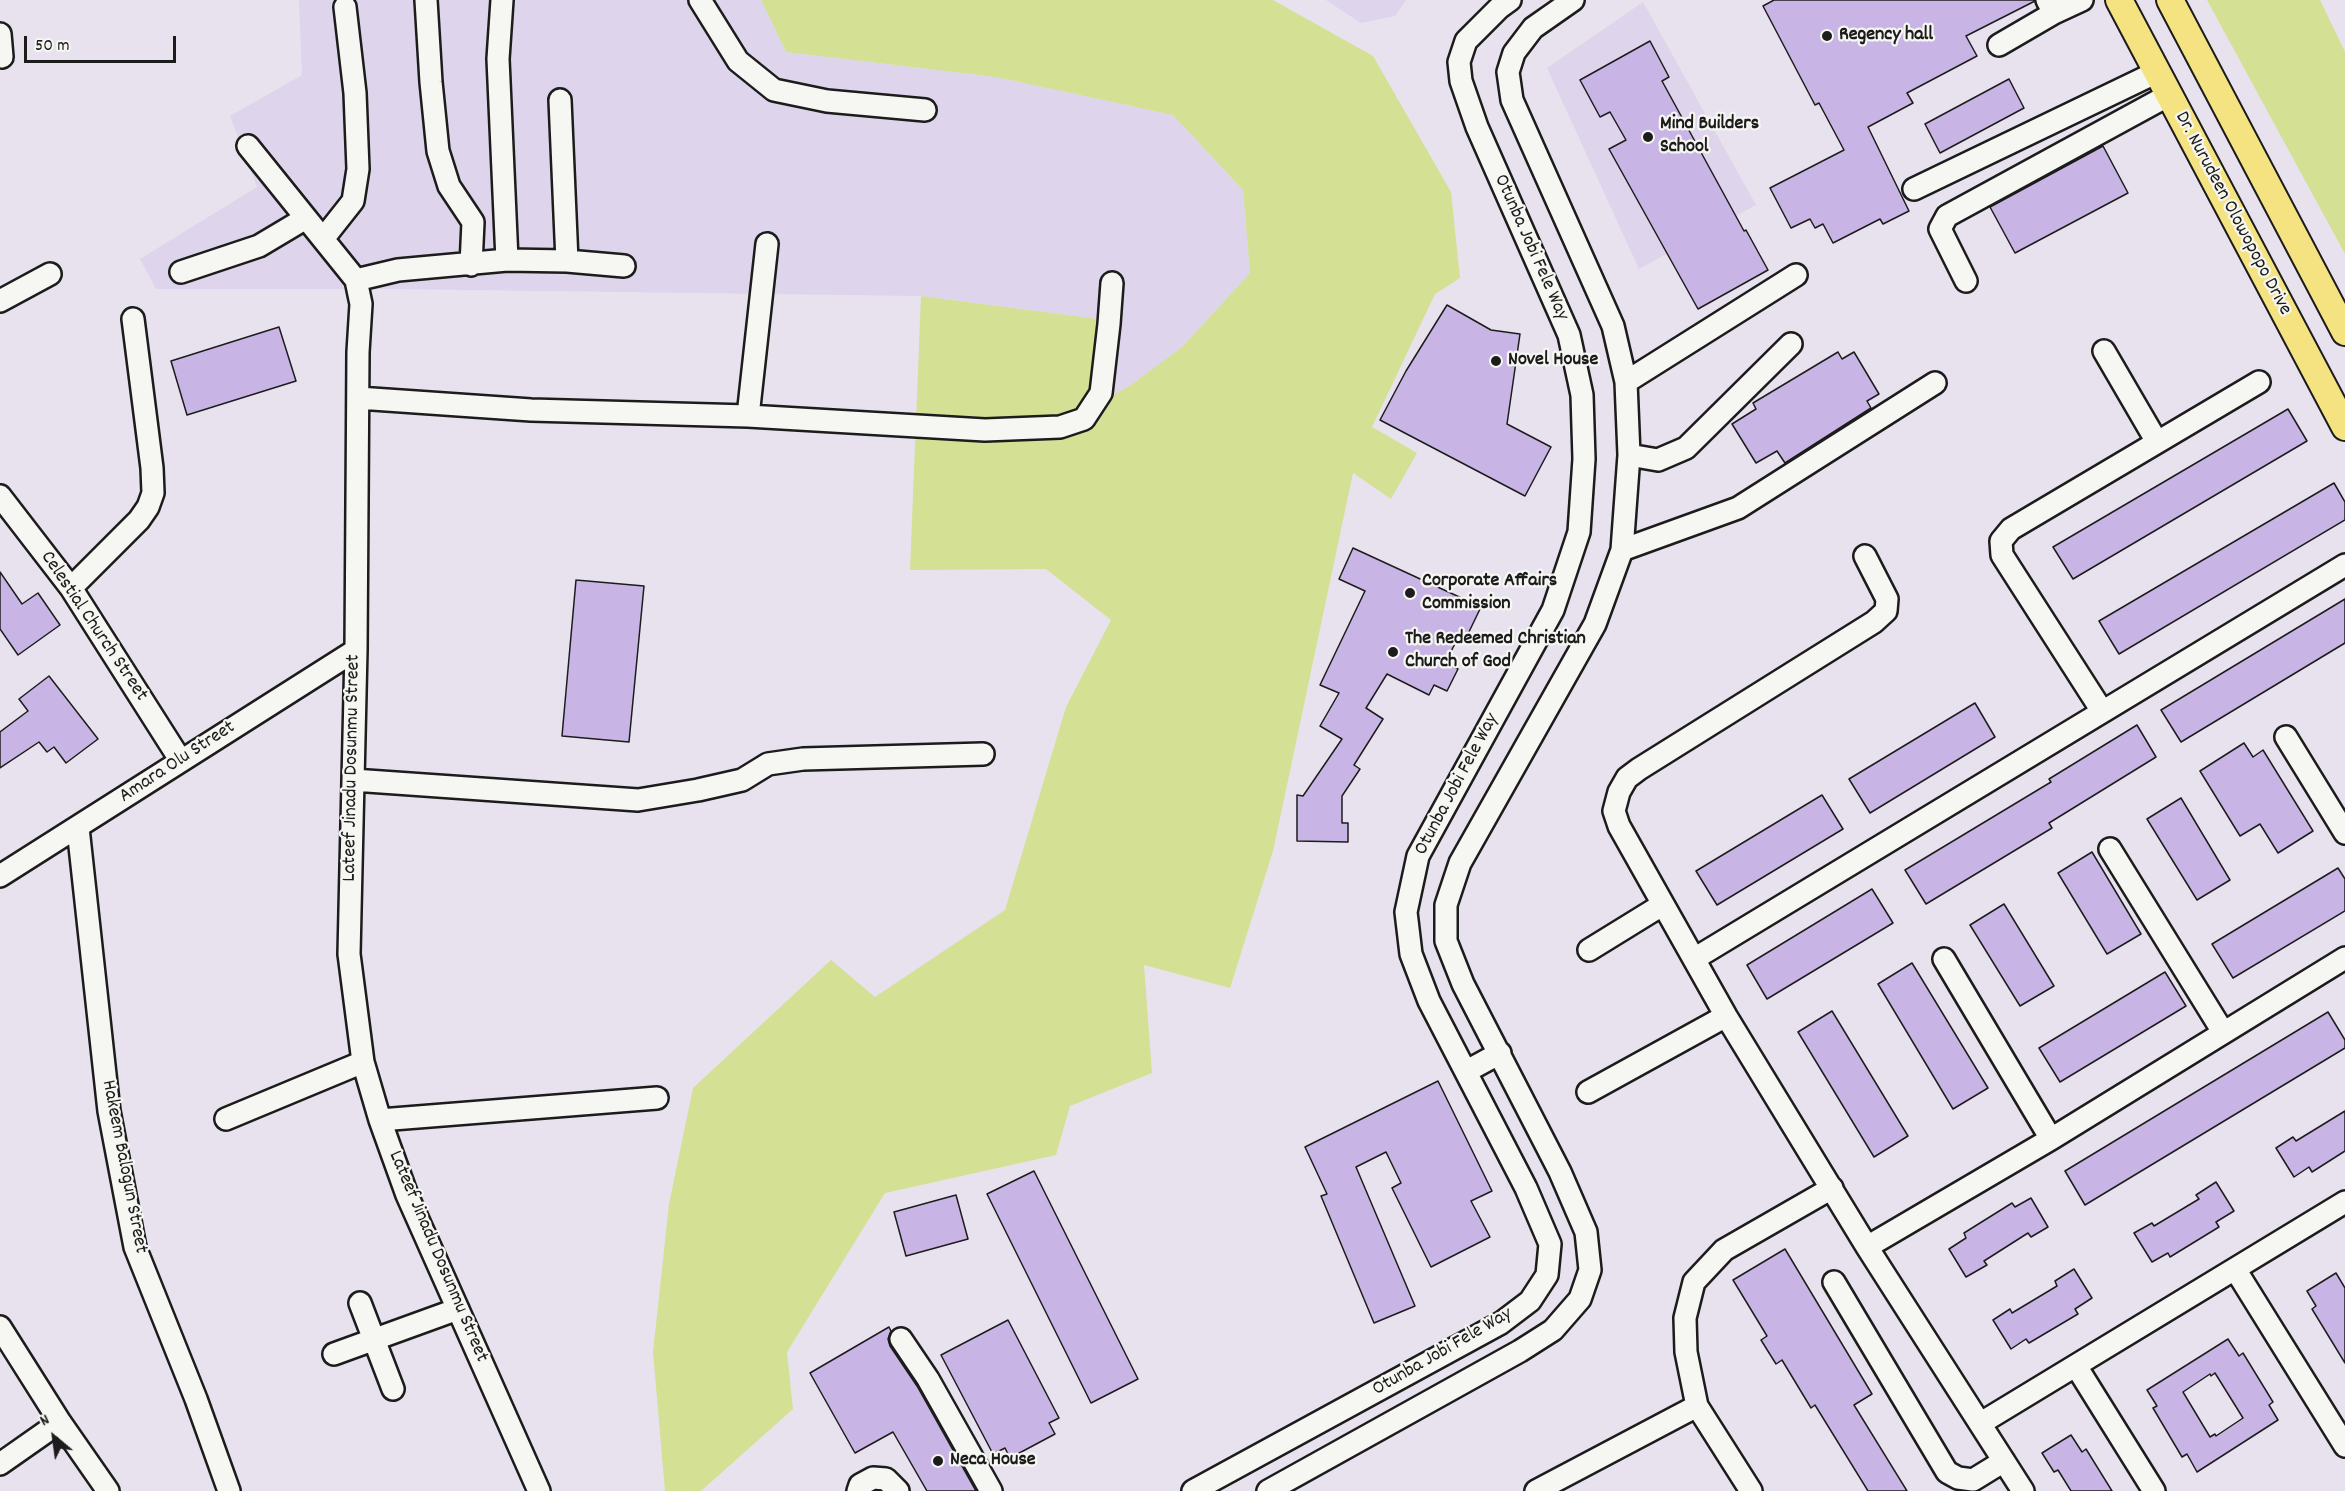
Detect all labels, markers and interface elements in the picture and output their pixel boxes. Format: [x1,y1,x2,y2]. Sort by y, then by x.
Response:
scale bar [27,24,178,62]
place label: Regency hall [1839,24,1933,48]
marker: Regency hall [1820,29,1834,43]
text: 50 m [35,34,70,59]
street label: Dr. Nurudeen Olowopopo Drive [2168,108,2296,320]
place label: Mind Builders School [1660,113,1759,160]
marker: Mind Builders School [1641,130,1655,144]
street label: Otunba Jobi Fele Way [1487,171,1573,325]
place label: Novel House [1508,349,1598,373]
marker: Novel House [1489,354,1503,368]
street label: Celestial Church Street [34,547,152,707]
place label: Corporate Affairs Commission [1422,570,1557,617]
marker: Corporate Affairs Commission [1403,586,1417,600]
place label: The Redeemed Christian Church of God [1405,628,1586,675]
marker: The Redeemed Christian Church of God [1386,645,1400,659]
street label: Lateef Jinadu Dosunmu Street [339,654,367,882]
street label: Otunba Jobi Fele Way [1410,710,1506,860]
street label: Amara Olu Street [115,717,241,809]
street label: Hakeem Balogun Street [94,1078,152,1256]
street label: Lateef Jinadu Dosunmu Street [382,1148,492,1366]
street label: Otunba Jobi Fele Way [1369,1303,1517,1403]
north arrow [24,1407,84,1467]
text: N [36,1409,54,1433]
place label: Neca House [950,1449,1036,1473]
marker: Neca House [931,1454,945,1468]

